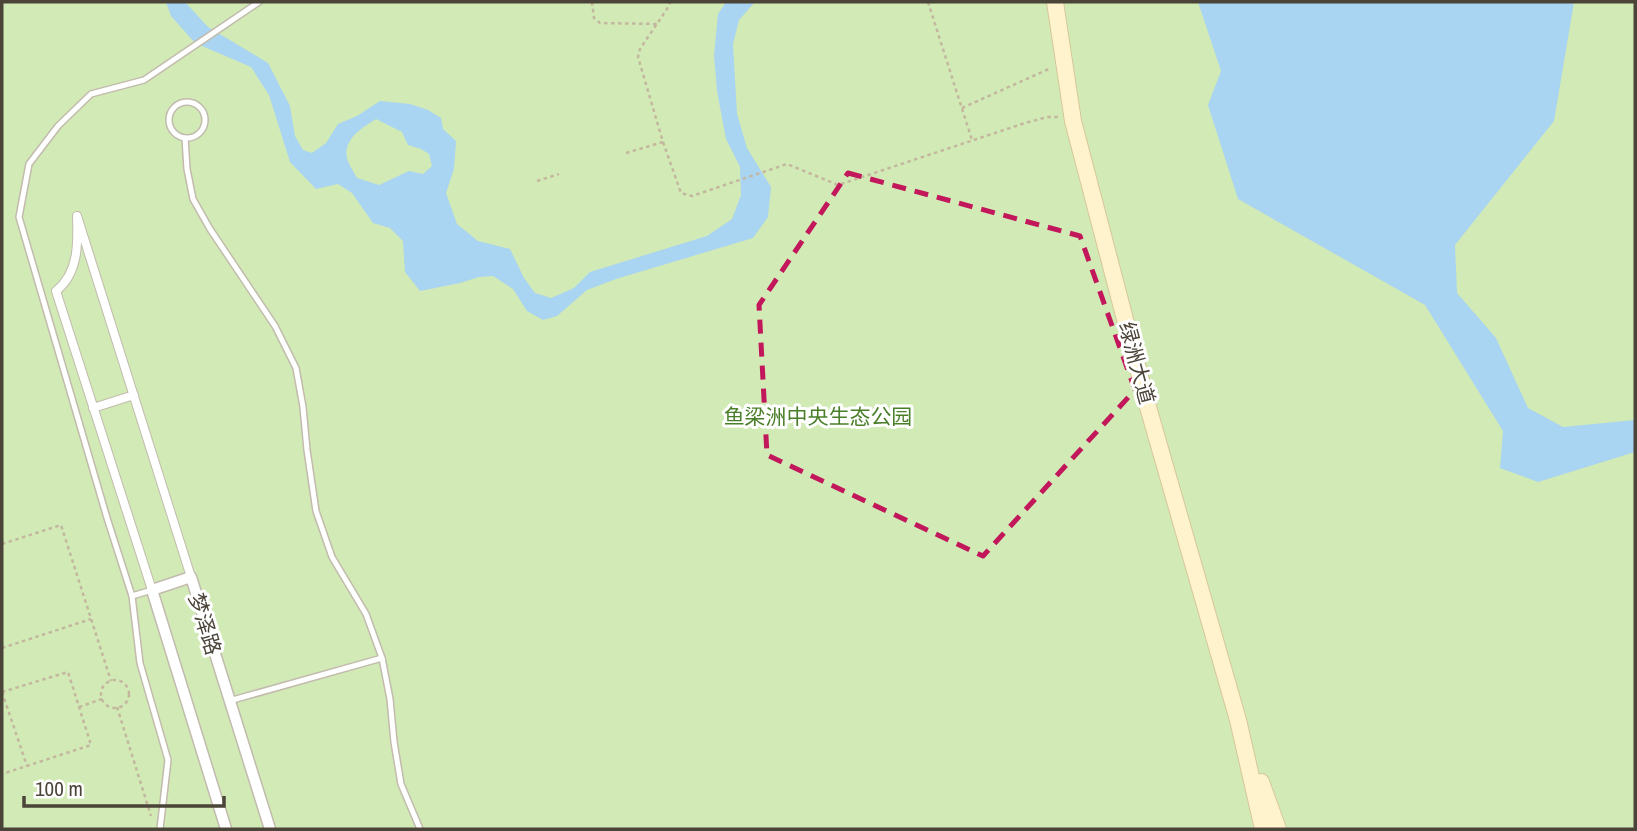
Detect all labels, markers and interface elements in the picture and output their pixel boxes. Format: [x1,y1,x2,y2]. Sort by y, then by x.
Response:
street label: 绿洲大道 [1112,319,1162,407]
park label: 鱼梁洲中央生态公园 [724,402,913,431]
street label: 梦泽路 [182,590,228,658]
scale bar [24,764,224,808]
text: 100 m [35,774,83,803]

